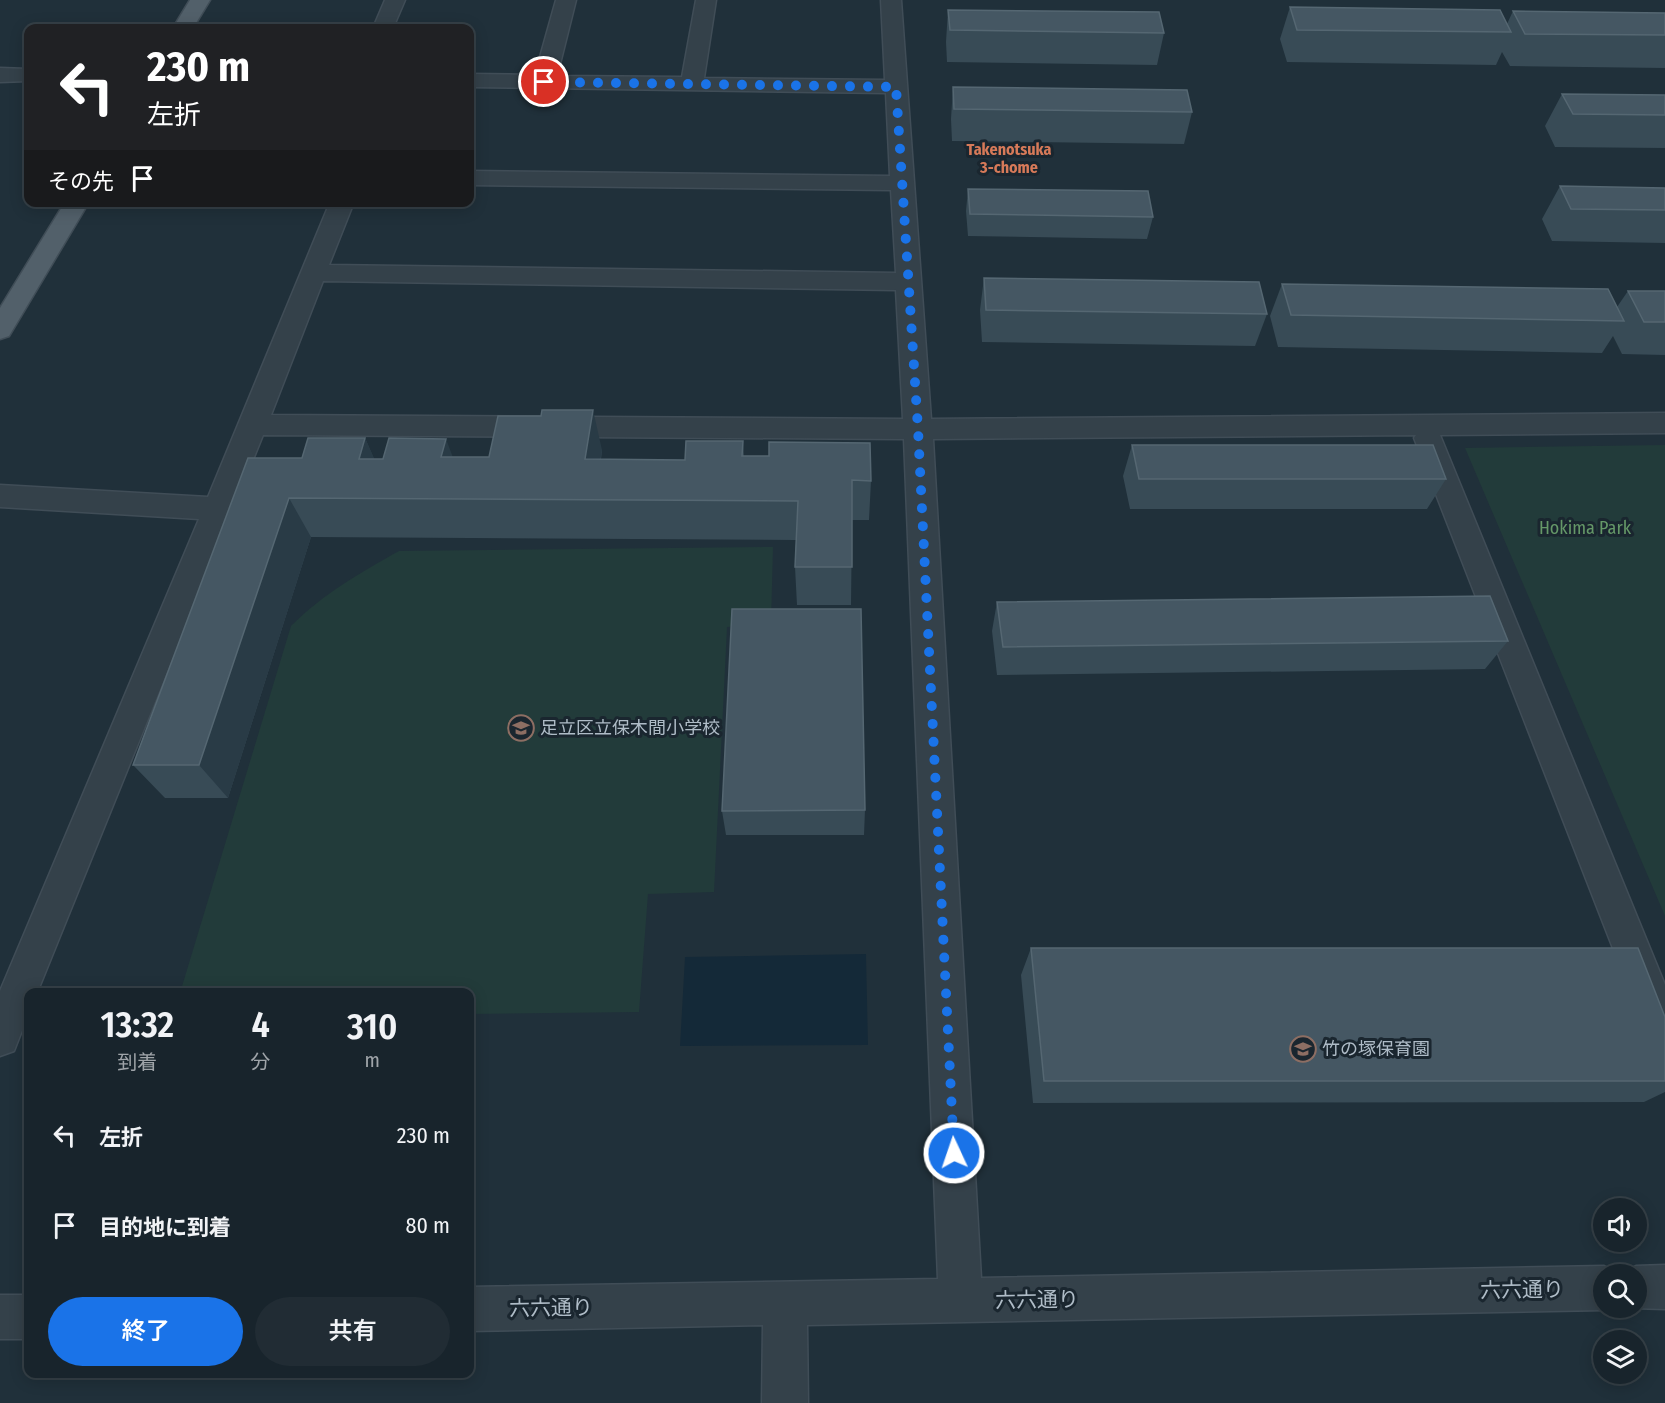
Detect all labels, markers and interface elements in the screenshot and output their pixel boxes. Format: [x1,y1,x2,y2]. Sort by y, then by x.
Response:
text: 230 m [147,42,250,92]
icon: left [48,48,126,126]
pin [518,56,569,107]
icon: arrive [527,65,560,98]
text: 左折 [147,99,201,131]
district label: Takenotsuka 3-chome [967,140,1051,177]
icon: arrive [126,162,159,195]
text: その先 [48,168,114,195]
park label: Hokima Park [1539,517,1632,539]
school or university icon: 足立区立保木間小学校 [506,713,536,743]
place label: 足立区立保木間小学校 [540,717,720,739]
text: 13:32 [100,1003,174,1047]
text: 4 [251,1003,270,1047]
text: 310 [347,1005,397,1049]
school or university icon: 竹の塚保育園 [1288,1034,1318,1064]
place label: 竹の塚保育園 [1322,1038,1430,1060]
text: m [365,1048,380,1072]
text: 到着 [117,1050,157,1074]
text: 分 [251,1050,271,1074]
icon: left [48,1119,81,1152]
position arrow [922,1121,986,1185]
text: 230 m [397,1122,450,1149]
text: 左折 [99,1124,143,1151]
map controls [1593,1198,1647,1384]
button: sound [1593,1198,1647,1252]
icon: arrive [48,1209,81,1242]
text: 80 m [405,1212,450,1239]
text: 目的地に到着 [99,1214,231,1241]
button: search [1593,1264,1647,1318]
street label: 六六通り [1480,1276,1564,1304]
street label: 六六通り [995,1286,1079,1314]
street label: 六六通り [509,1294,593,1322]
button: 終了 [48,1297,243,1366]
button: 共有 [255,1297,450,1366]
button: layers [1593,1330,1647,1384]

